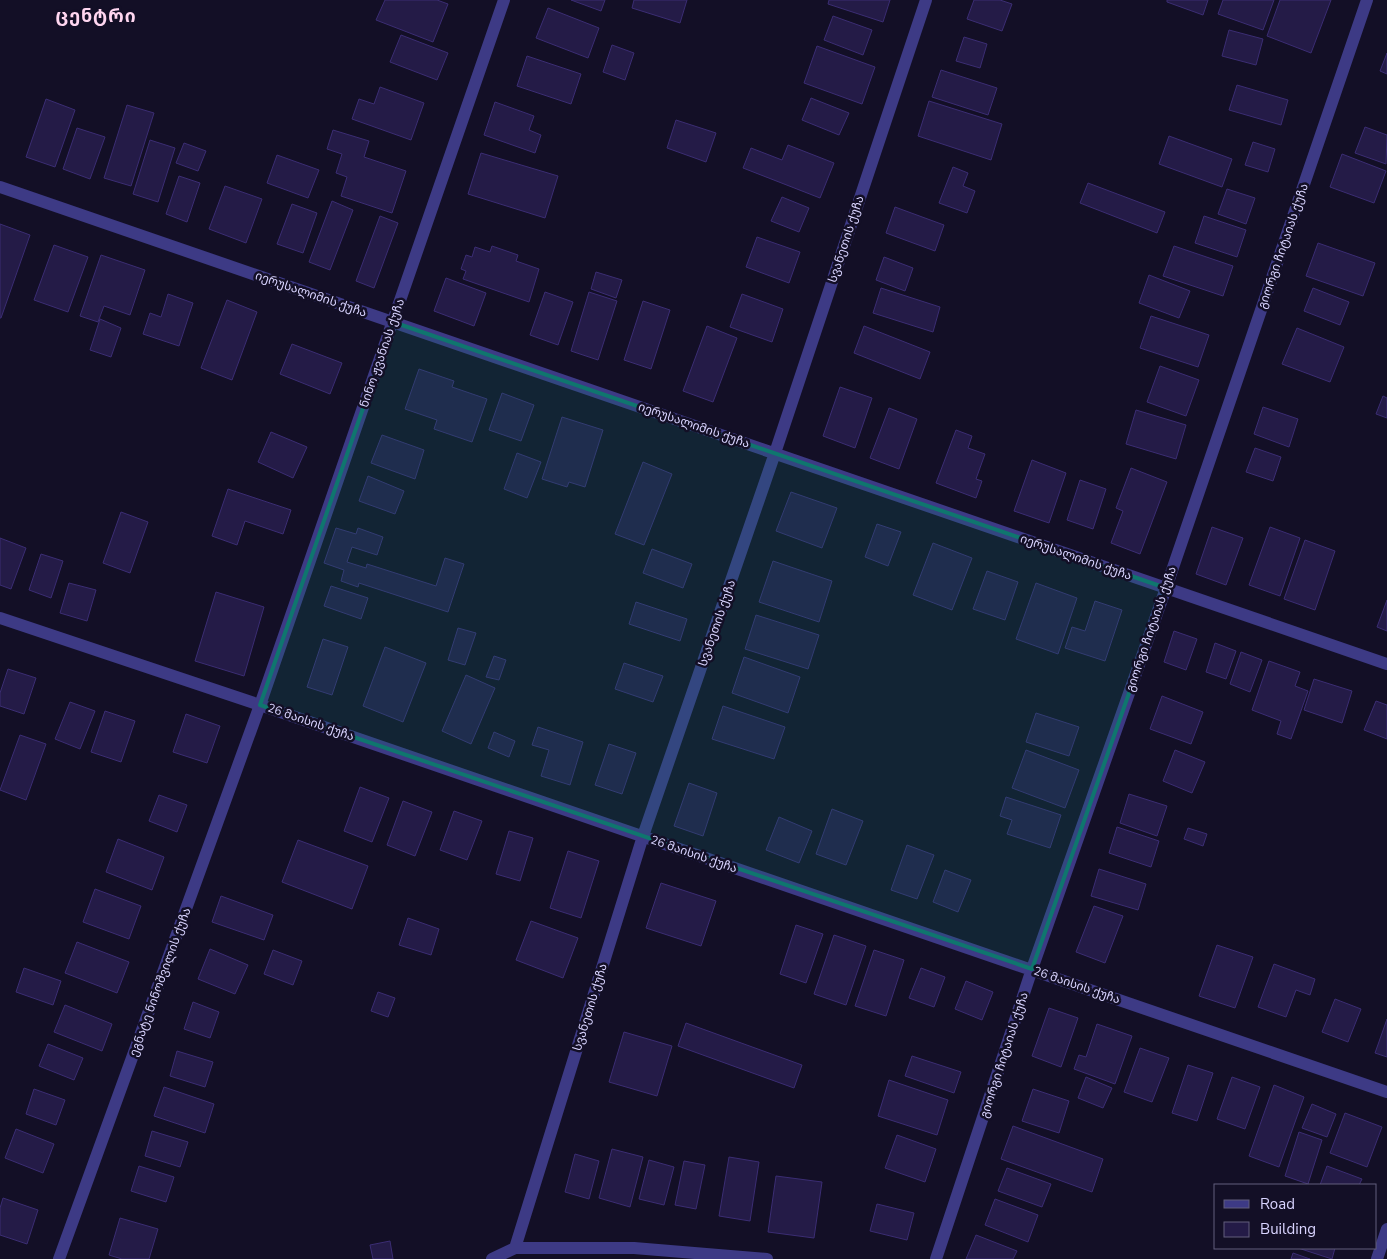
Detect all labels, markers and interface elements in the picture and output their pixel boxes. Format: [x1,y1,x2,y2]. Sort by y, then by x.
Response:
district label: ცენტრი [55,4,137,28]
street label: გიორგი ჩიტაიას ქუჩა [1254,181,1312,311]
street label: სვანეთის ქუჩა [824,194,868,284]
street label: იერუსალიმის ქუჩა [253,267,369,321]
street label: ნინო ჟვანიას ქუჩა [356,296,408,410]
street label: იერუსალიმის ქუჩა [636,398,752,452]
street label: იერუსალიმის ქუჩა [1018,530,1134,584]
street label: გიორგი ჩიტაიას ქუჩა [1122,564,1180,694]
street label: სვანეთის ქუჩა [695,578,739,668]
street label: 26 მაისის ქუჩა [265,700,357,744]
street label: 26 მაისის ქუჩა [648,832,740,876]
street label: ეგნატე ნინოშვილის ქუჩა [126,905,194,1059]
street label: სვანეთის ქუჩა [569,961,611,1053]
street label: 26 მაისის ქუჩა [1031,963,1123,1007]
street label: გიორგი ჩიტაიას ქუჩა [976,990,1032,1120]
legend [1214,1184,1377,1249]
text: Road [1260,1194,1295,1214]
text: Building [1260,1219,1316,1239]

